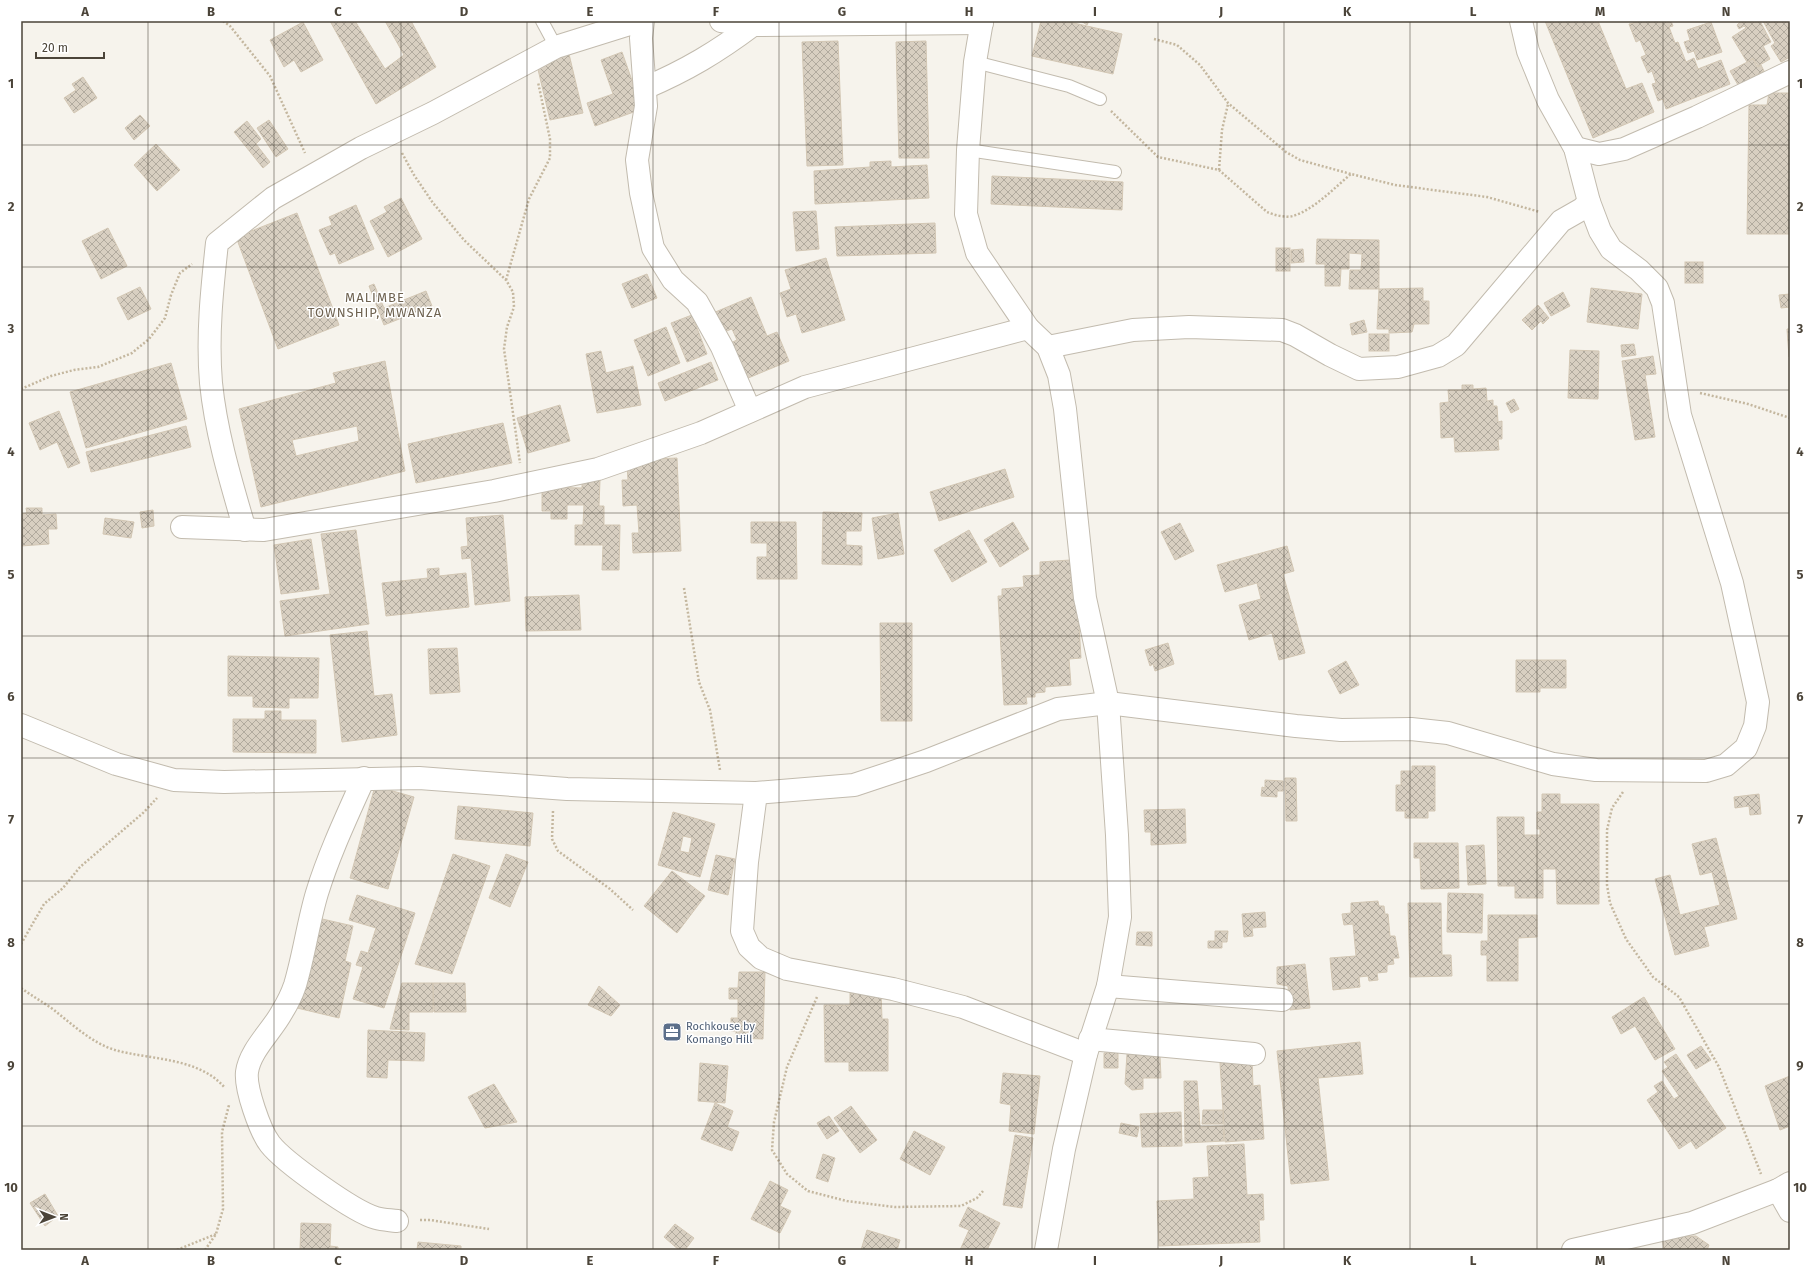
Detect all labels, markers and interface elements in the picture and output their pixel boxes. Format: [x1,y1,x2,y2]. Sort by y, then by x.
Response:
text: A [80,4,89,19]
text: B [207,4,215,19]
text: C [334,4,342,19]
text: D [460,4,469,19]
text: E [587,4,594,19]
text: F [713,4,720,19]
text: G [838,4,846,19]
text: H [965,4,973,19]
text: I [1093,4,1097,19]
text: J [1218,4,1223,19]
text: K [1343,4,1352,19]
text: L [1470,4,1477,19]
text: M [1595,4,1605,19]
text: N [1722,4,1730,19]
scale bar [36,34,104,60]
text: 20 m [42,41,68,55]
text: 1 [8,76,14,91]
text: 1 [1797,76,1803,91]
text: 2 [8,199,15,214]
text: 2 [1797,199,1804,214]
district label: MALIMBE TOWNSHIP, MWANZA [308,290,442,320]
text: 3 [7,321,15,336]
text: 3 [1796,321,1804,336]
text: 4 [7,444,15,459]
text: 4 [1796,444,1804,459]
text: 5 [8,567,15,582]
text: 5 [1797,567,1804,582]
text: 6 [7,689,15,704]
text: 6 [1796,689,1804,704]
text: 7 [8,812,14,827]
text: 7 [1797,812,1803,827]
text: 8 [7,935,15,950]
text: 8 [1796,935,1804,950]
place label: Rochkouse by Komango Hill [686,1020,756,1046]
office icon: Rochkouse by Komango Hill [661,1021,683,1043]
text: 9 [7,1058,15,1073]
text: 9 [1796,1058,1804,1073]
text: 10 [4,1180,18,1195]
text: 10 [1793,1180,1807,1195]
north arrow [34,1197,74,1237]
text: N [57,1213,70,1221]
text: A [80,1253,89,1268]
text: B [207,1253,215,1268]
text: C [334,1253,342,1268]
text: D [460,1253,469,1268]
text: E [587,1253,594,1268]
text: F [713,1253,720,1268]
text: G [838,1253,846,1268]
text: H [965,1253,973,1268]
text: I [1093,1253,1097,1268]
text: J [1218,1253,1223,1268]
text: K [1343,1253,1352,1268]
text: L [1470,1253,1477,1268]
text: M [1595,1253,1605,1268]
text: N [1722,1253,1730,1268]

